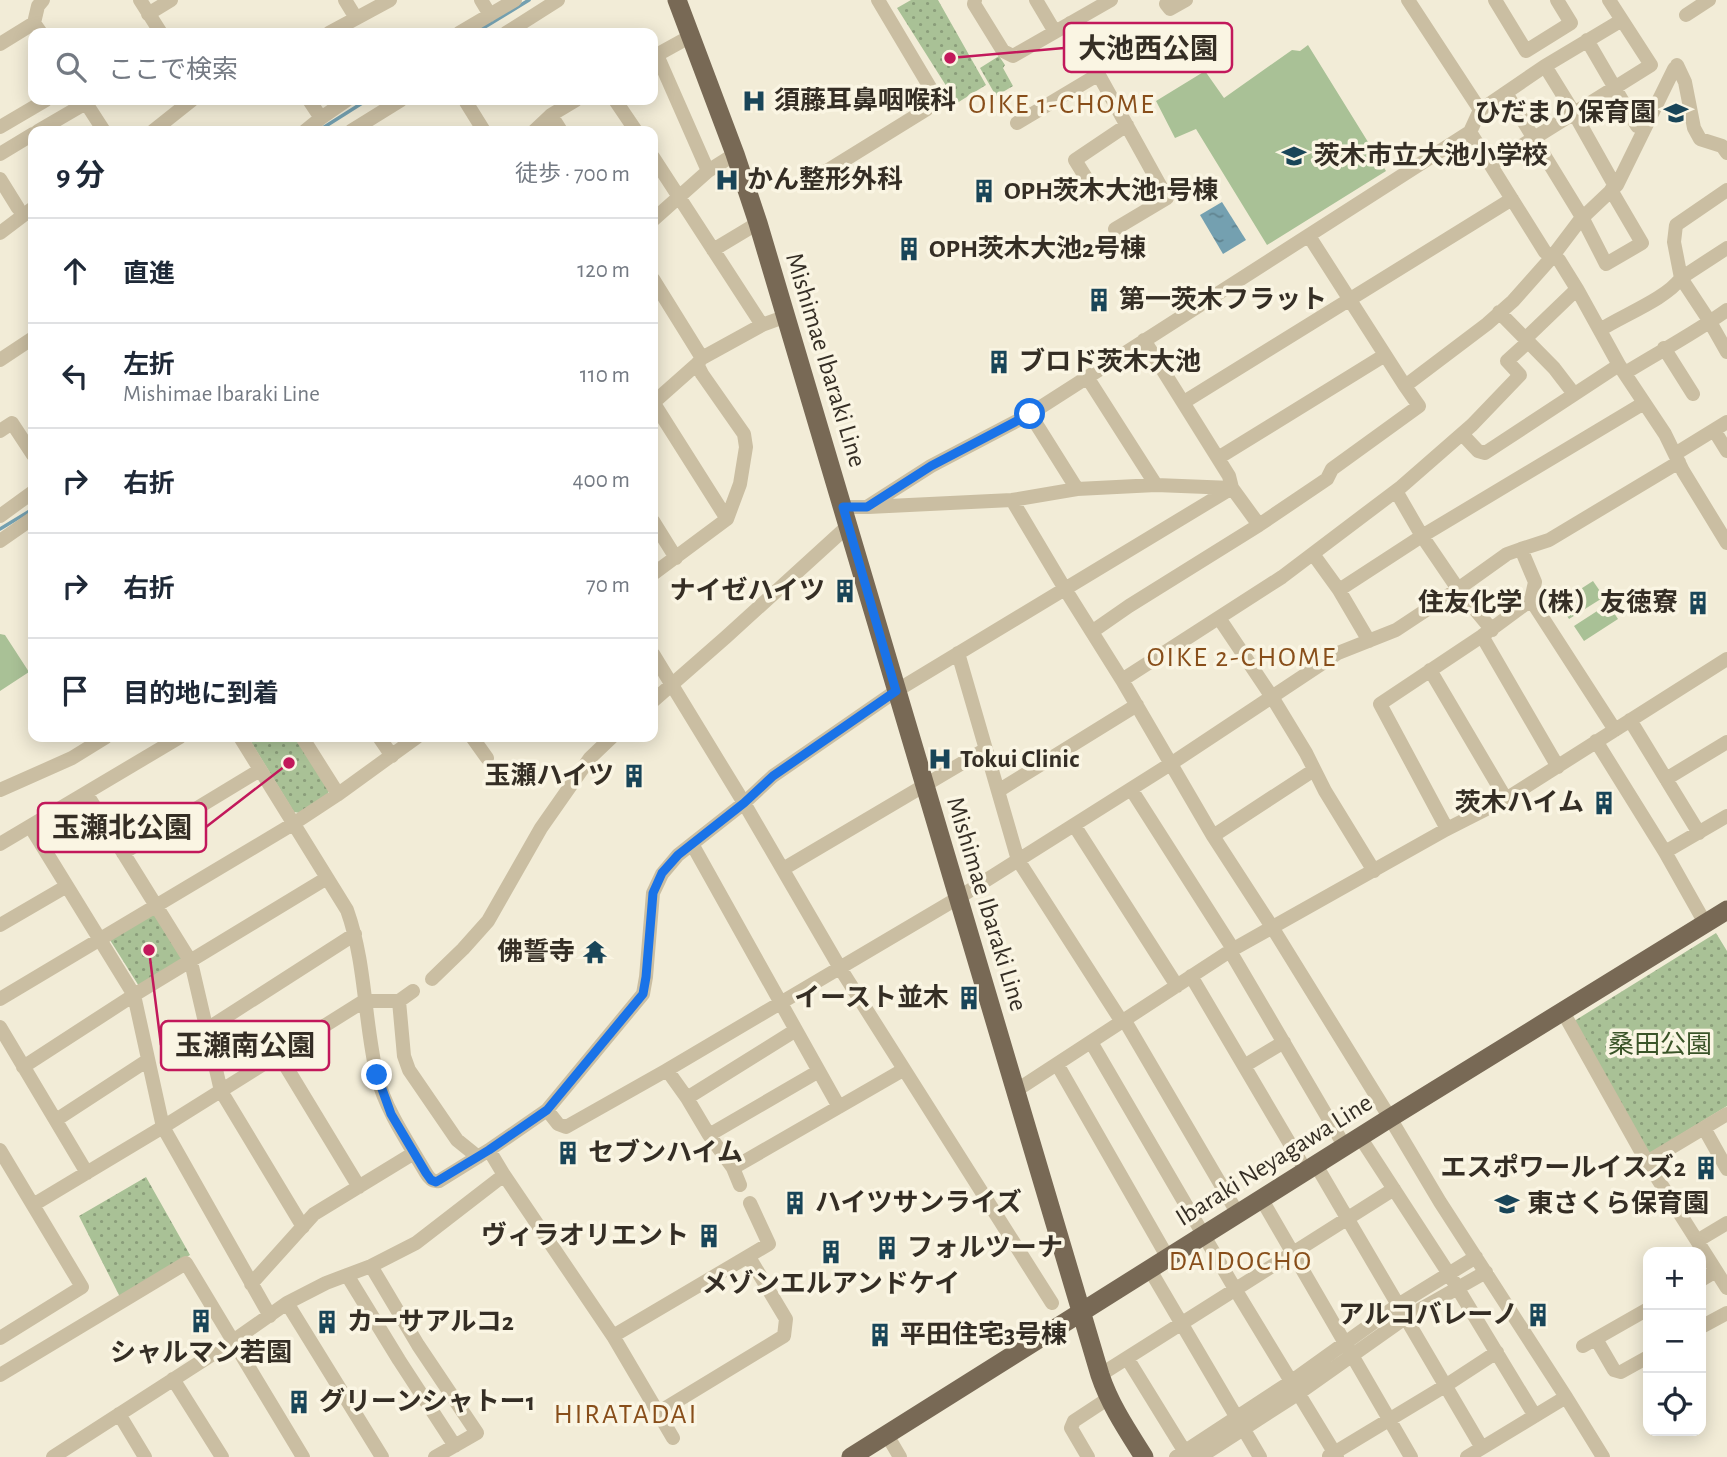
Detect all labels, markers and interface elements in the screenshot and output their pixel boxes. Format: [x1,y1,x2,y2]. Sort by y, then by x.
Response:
callout: 大池西公園 [1064,23,1232,72]
search box [28,28,658,105]
text: 大池西公園 [1078,34,1218,64]
icon: search [52,48,90,86]
text: ここで検索 [108,57,238,83]
place label: 須藤耳鼻咽喉科 [774,86,956,114]
hospital icon: 須藤耳鼻咽喉科 [740,87,768,115]
district label: OIKE 1-CHOME [968,91,1156,119]
place label: ひだまり保育園 [1475,98,1656,126]
school or university icon: ひだまり保育園 [1662,99,1690,127]
place label: 茨木市立大池小学校 [1314,141,1548,169]
school or university icon: 茨木市立大池小学校 [1280,142,1308,170]
text: 9 分 [56,161,105,191]
text: 徒歩 · 700 m [515,163,630,186]
place label: かん整形外科 [747,165,903,193]
hospital icon: かん整形外科 [713,166,741,194]
place label: OPH茨木大池1号棟 [1004,176,1218,204]
building icon: OPH茨木大池1号棟 [970,177,998,205]
place label: OPH茨木大池2号棟 [929,234,1146,262]
building icon: OPH茨木大池2号棟 [895,235,923,263]
street label: Mishimae Ibaraki Line [781,250,871,470]
icon: ahead [56,252,94,290]
text: 120 m [577,259,630,282]
text: 直進 [123,261,175,287]
place label: 第一茨木フラット [1119,285,1327,313]
building icon: 第一茨木フラット [1085,286,1113,314]
place label: ブロド茨木大池 [1019,347,1201,375]
building icon: ブロド茨木大池 [985,348,1013,376]
text: 左折 [123,352,175,378]
icon: left [56,357,94,395]
text: 110 m [580,364,630,387]
text: Mishimae Ibaraki Line [123,383,320,406]
route start [1014,398,1045,429]
icon: right [56,462,94,500]
text: 400 m [572,469,630,492]
text: 右折 [123,471,175,497]
icon: right [56,567,94,605]
text: 70 m [586,574,630,597]
text: 右折 [123,576,175,602]
place label: ナイゼハイツ [670,576,825,604]
building icon: ナイゼハイツ [831,577,859,605]
place label: 住友化学（株）友徳寮 [1418,588,1678,616]
building icon: 住友化学（株）友徳寮 [1684,589,1712,617]
district label: OIKE 2-CHOME [1147,644,1337,672]
icon: arrive [56,672,94,710]
text: 目的地に到着 [123,681,279,707]
hospital icon: Tokui Clinic [926,745,954,773]
place label: Tokui Clinic [960,746,1079,772]
place label: 玉瀬ハイツ [485,762,614,789]
building icon: 玉瀬ハイツ [620,762,648,790]
place label: 茨木ハイム [1455,788,1584,816]
building icon: 茨木ハイム [1590,789,1618,817]
street label: Mishimae Ibaraki Line [942,794,1032,1014]
callout: 玉瀬北公園 [38,803,206,852]
text: 玉瀬北公園 [52,813,192,843]
place label: 佛誓寺 [497,938,575,965]
temple icon: 佛誓寺 [581,938,609,966]
place label: イースト並木 [794,983,949,1011]
building icon: イースト並木 [955,984,983,1012]
callout: 玉瀬南公園 [161,1021,329,1070]
text: 玉瀬南公園 [175,1031,315,1061]
park label: 桑田公園 [1608,1031,1712,1058]
route end [361,1059,392,1090]
street label: Ibaraki Neyagawa Line [1171,1089,1377,1231]
place label: セブンハイム [588,1138,743,1166]
building icon: セブンハイム [554,1139,582,1167]
place label: エスポワールイスズ2 [1441,1153,1686,1181]
building icon: エスポワールイスズ2 [1692,1154,1720,1182]
place label: ハイツサンライズ [815,1188,1022,1216]
building icon: ハイツサンライズ [781,1189,809,1217]
place label: 東さくら保育園 [1527,1189,1709,1217]
school or university icon: 東さくら保育園 [1493,1190,1521,1218]
place label: ヴィラオリエント [481,1221,689,1249]
building icon: ヴィラオリエント [695,1222,723,1250]
building icon: フォルツーナ [873,1234,901,1262]
place label: フォルツーナ [907,1235,1063,1261]
building icon: メゾンエルアンドケイ [817,1238,845,1266]
map controls [1643,1247,1706,1436]
button: + [1643,1247,1706,1310]
district label: DAIDOCHO [1169,1248,1313,1276]
place label: メゾンエルアンドケイ [702,1269,960,1297]
place label: アルコバレーノ [1338,1301,1518,1328]
building icon: アルコバレーノ [1524,1301,1552,1329]
building icon: シャルマン若園 [187,1307,215,1335]
building icon: カーサアルコ2 [313,1308,341,1336]
place label: カーサアルコ2 [347,1309,514,1335]
button: − [1643,1310,1706,1373]
place label: 平田住宅3号棟 [900,1320,1067,1348]
building icon: 平田住宅3号棟 [866,1321,894,1349]
place label: シャルマン若園 [110,1338,292,1366]
button: locate [1643,1373,1706,1436]
place label: グリーンシャトー1 [319,1387,535,1415]
building icon: グリーンシャトー1 [285,1388,313,1416]
district label: HIRATADAI [554,1401,698,1429]

